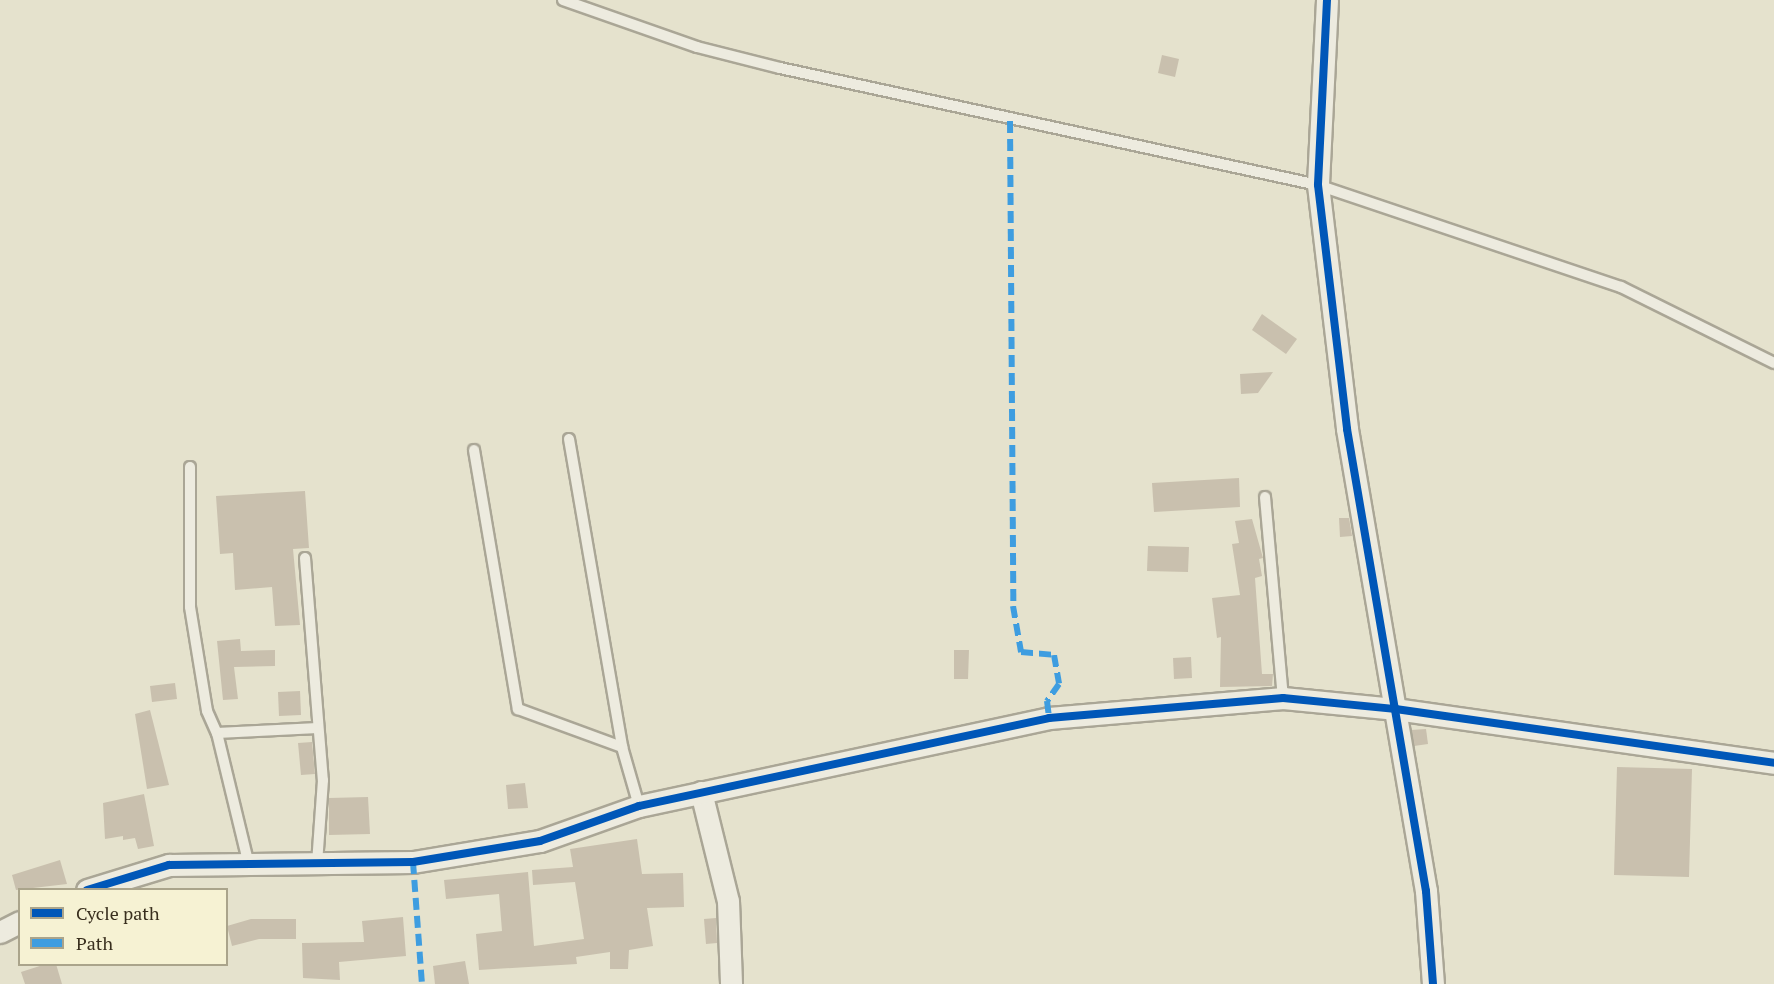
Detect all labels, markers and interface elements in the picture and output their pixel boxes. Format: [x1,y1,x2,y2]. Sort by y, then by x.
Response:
legend [18,888,228,966]
text: Cycle path [76,901,160,925]
text: Path [76,931,113,955]

